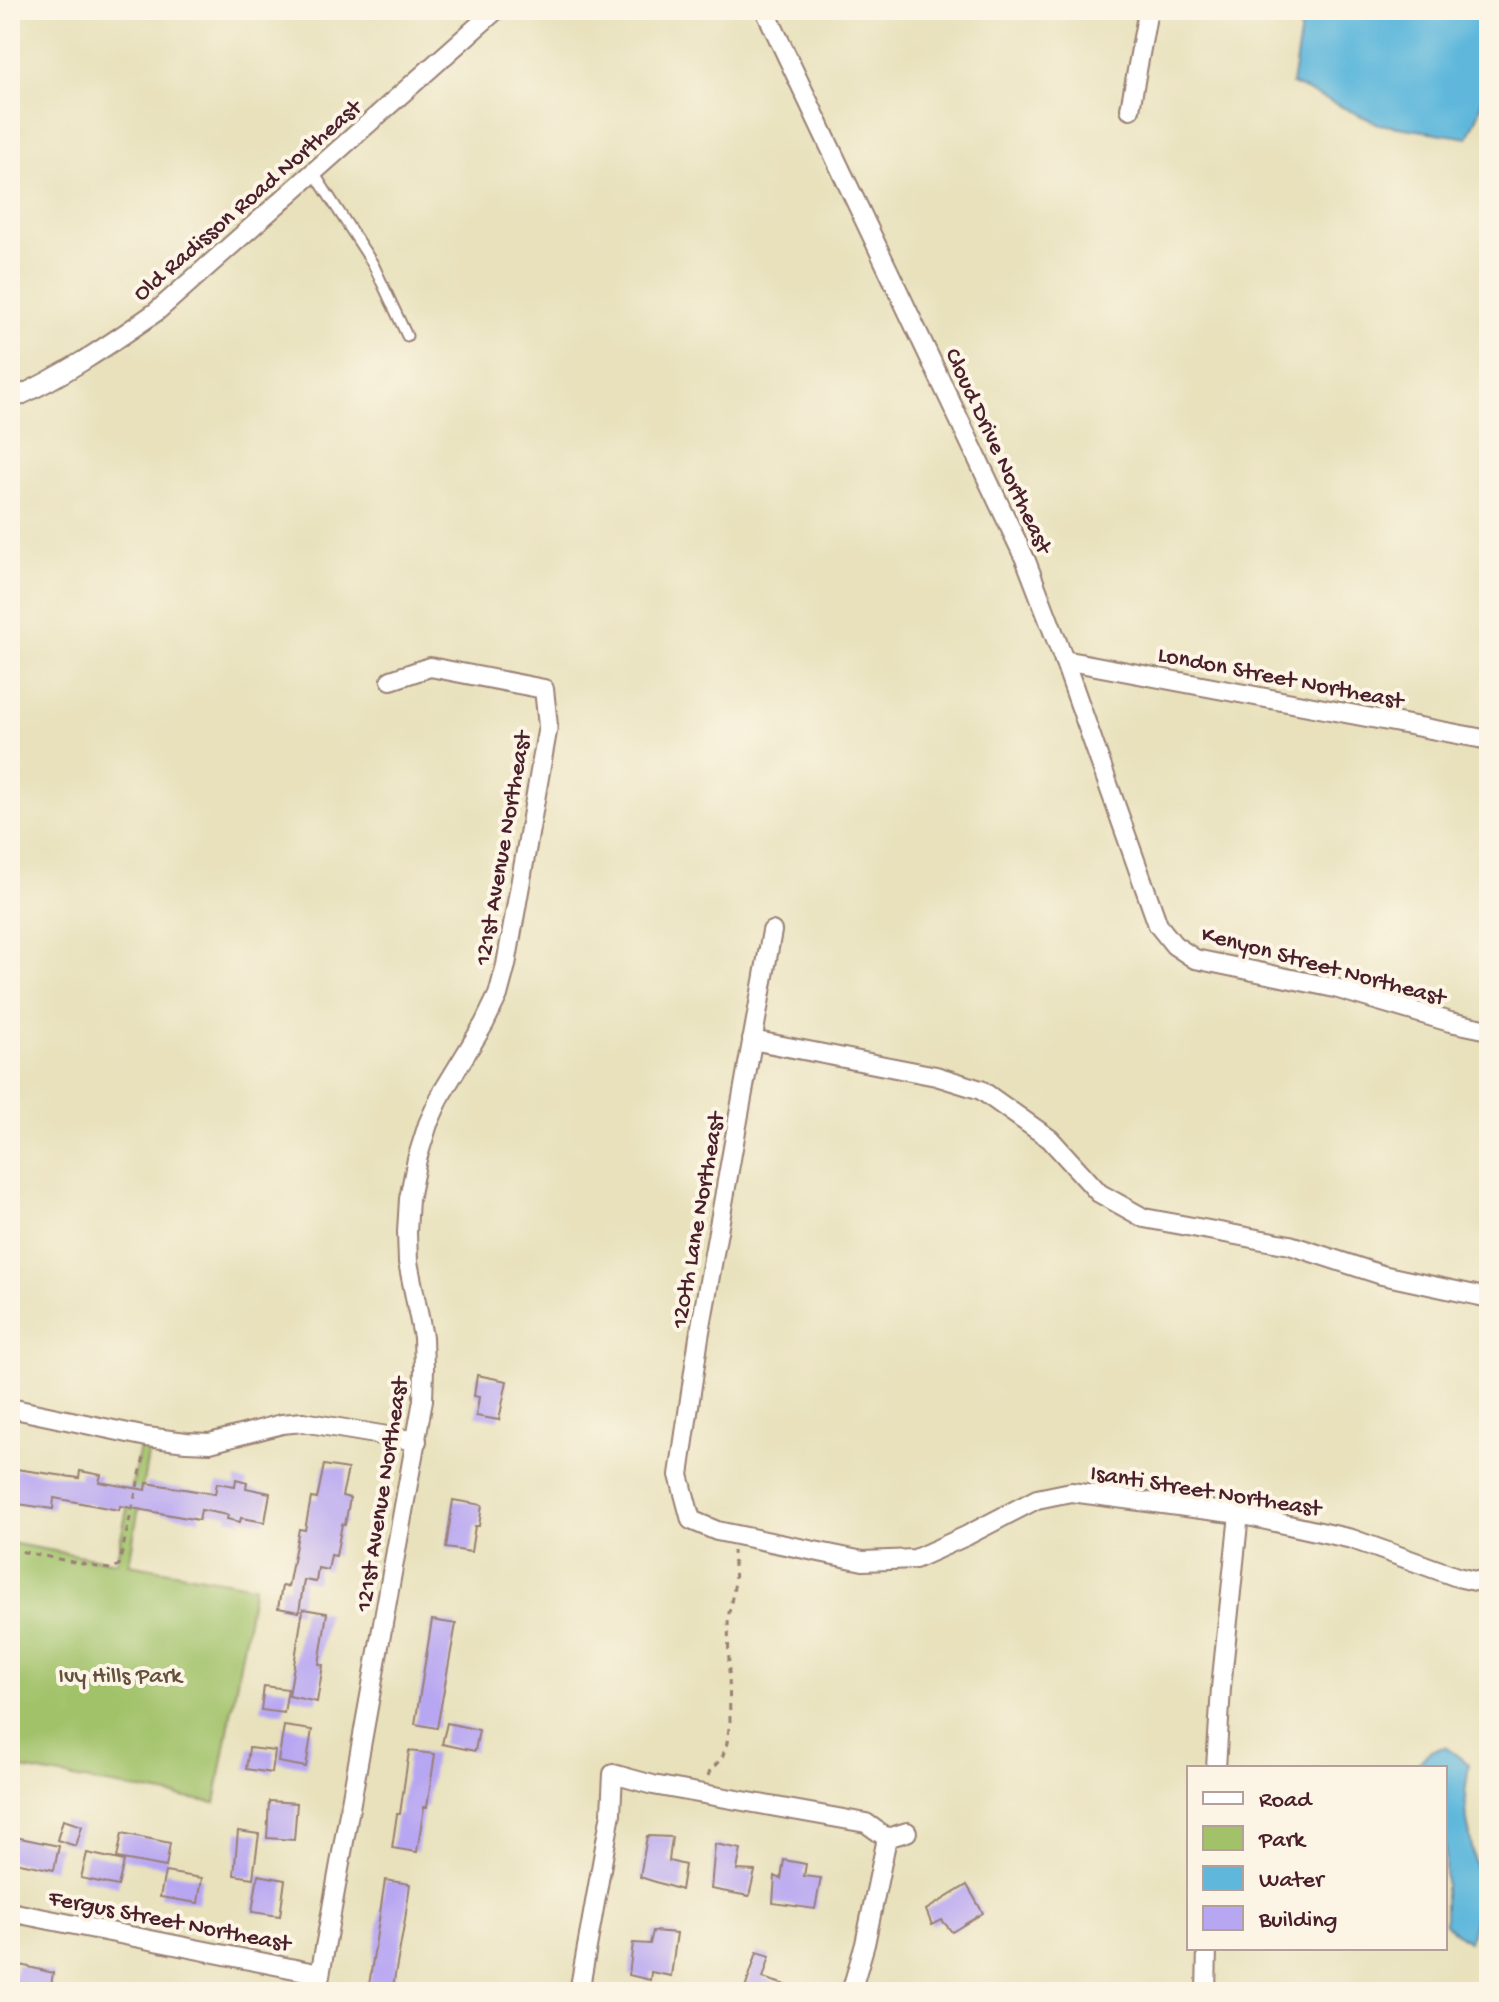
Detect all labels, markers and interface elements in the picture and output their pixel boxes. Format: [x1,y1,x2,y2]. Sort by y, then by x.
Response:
street label: Old Radisson Road Northeast [128,93,370,309]
street label: Cloud Drive Northeast [936,344,1058,561]
street label: London Street Northeast [1155,641,1408,718]
street label: 121st Avenue Northeast [469,727,540,969]
street label: Kenyon Street Northeast [1198,921,1451,1015]
street label: 120th Lane Northeast [666,1108,733,1332]
street label: 121st Avenue Northeast [350,1373,417,1615]
street label: Isanti Street Northeast [1088,1460,1325,1525]
park label: Ivy Hills Park [58,1663,184,1692]
legend [1187,1766,1447,1950]
text: Road [1259,1787,1313,1816]
text: Park [1258,1827,1307,1856]
text: Water [1259,1867,1326,1896]
street label: Fergus Street Northeast [45,1885,295,1961]
text: Building [1258,1907,1337,1936]

